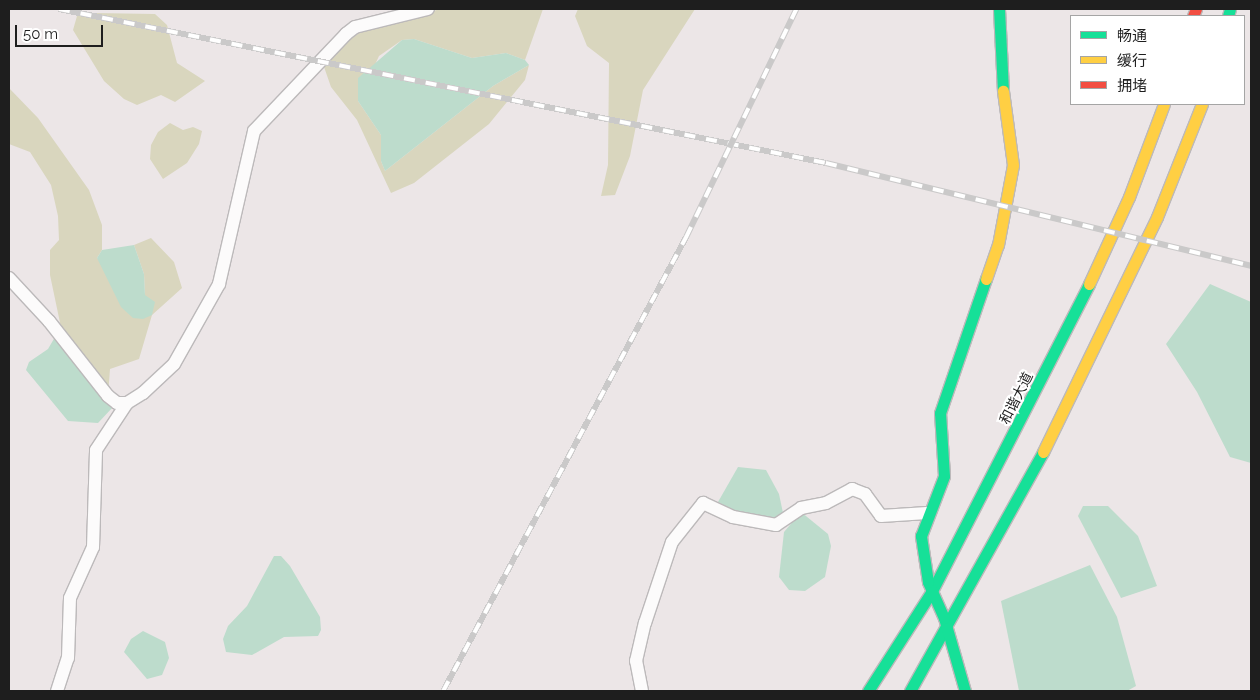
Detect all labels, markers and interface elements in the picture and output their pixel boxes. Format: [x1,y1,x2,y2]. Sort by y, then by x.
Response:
scale bar [18,15,105,47]
legend [1070,15,1245,105]
text: 50 m [23,25,58,43]
text: 畅通 [1117,27,1147,45]
text: 缓行 [1117,52,1147,70]
text: 拥堵 [1117,77,1147,95]
street label: 和谐大道 [996,369,1036,427]

